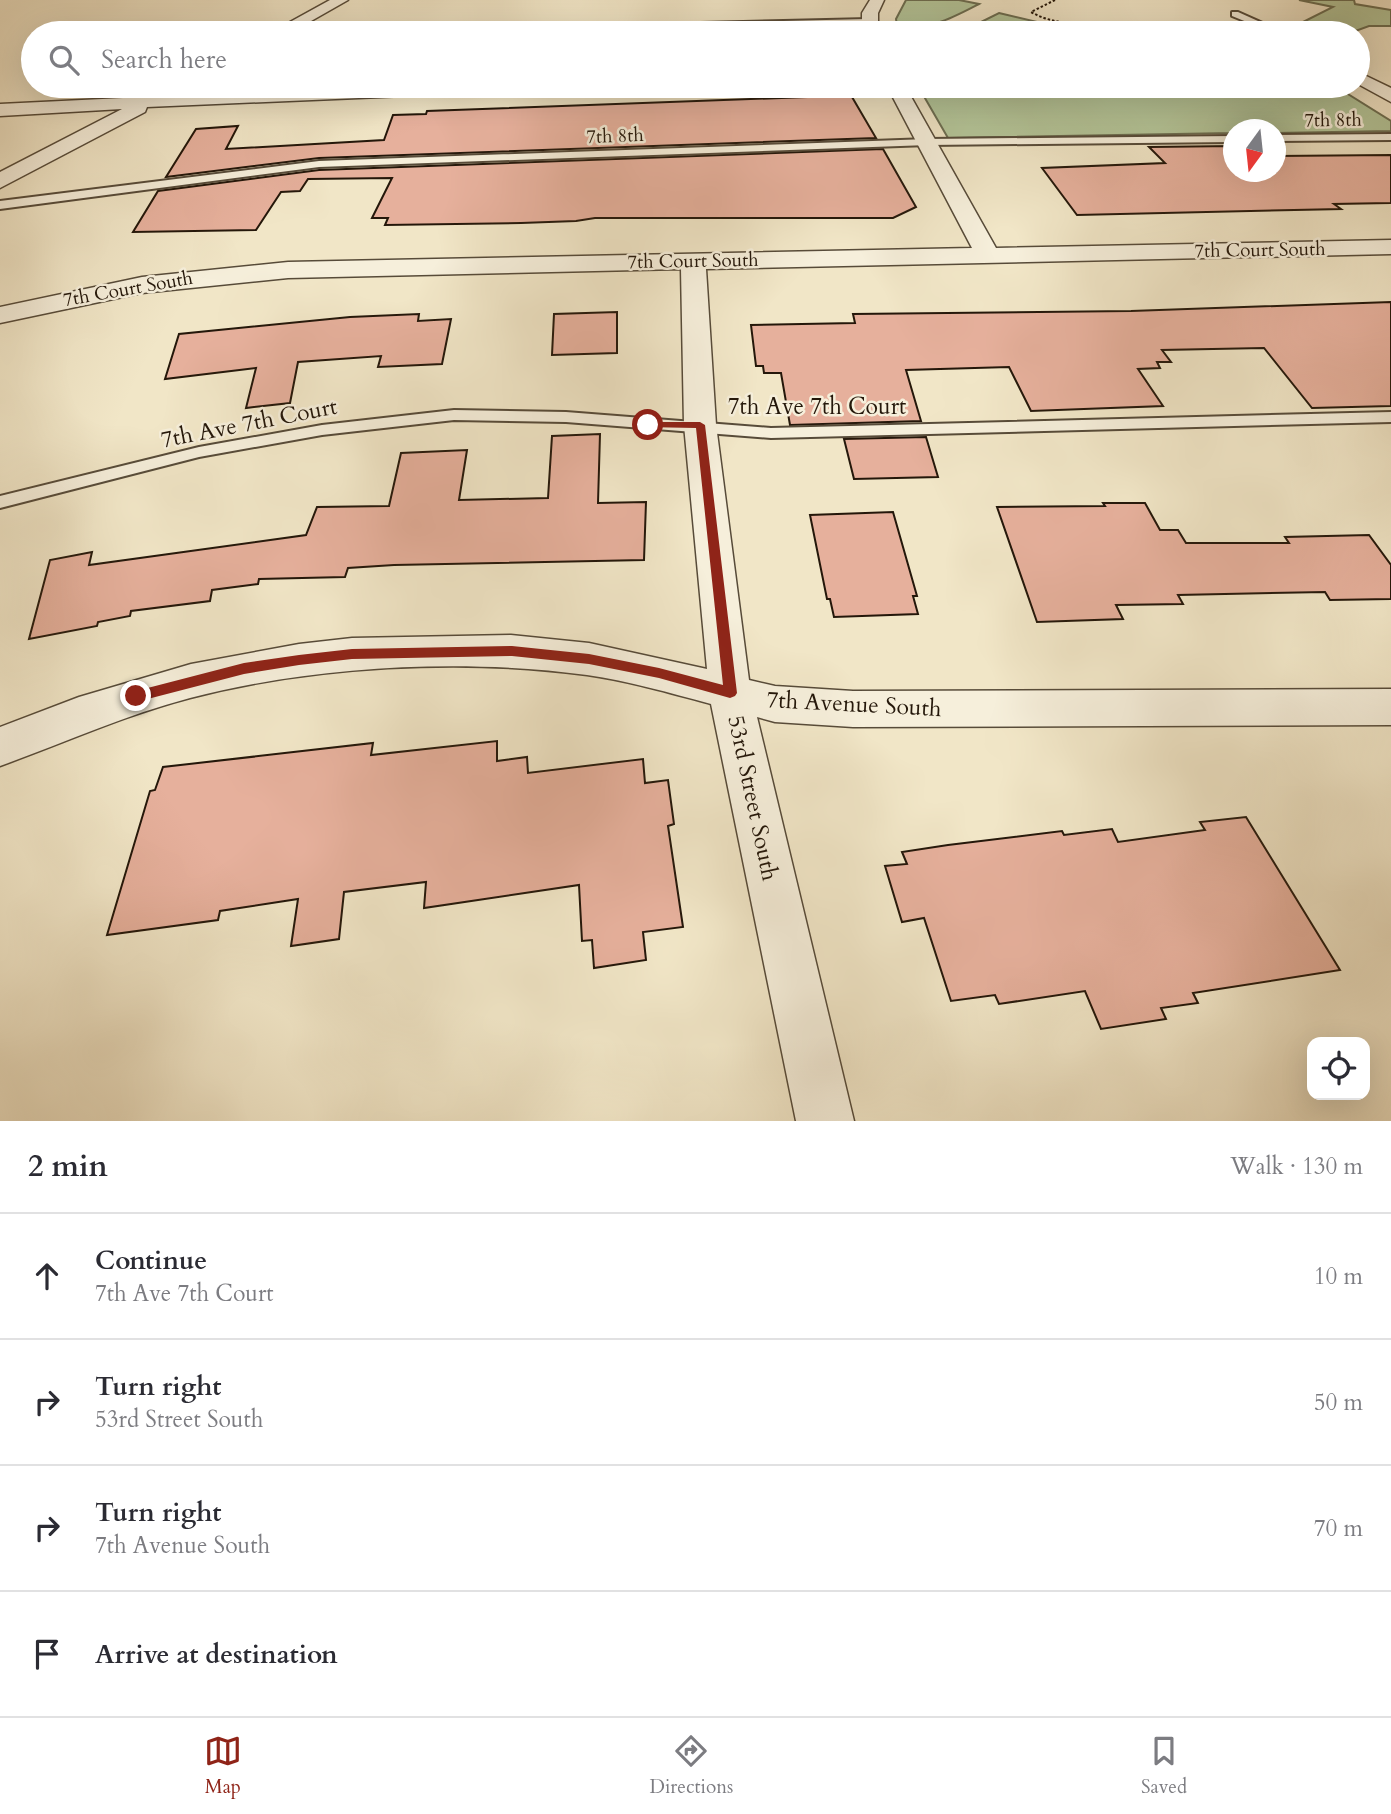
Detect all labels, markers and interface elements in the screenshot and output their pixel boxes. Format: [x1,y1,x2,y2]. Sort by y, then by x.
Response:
search box [21,21,1370,98]
icon: search [45,41,83,79]
text: Search here [101,42,227,77]
street label: 7th 8th [1304,106,1363,133]
north arrow [1223,119,1286,182]
street label: 7th 8th [586,122,645,150]
street label: 7th Court South [1194,236,1326,264]
street label: 7th Court South [627,247,759,275]
street label: 7th Court South [61,265,195,313]
street label: 7th Ave 7th Court [158,391,340,455]
street label: 7th Ave 7th Court [728,391,906,422]
route start [632,409,663,440]
route end [120,680,151,711]
street label: 7th Avenue South [766,684,943,724]
street label: 53rd Street South [720,712,786,884]
map controls [1307,1037,1370,1100]
button: locate [1307,1037,1370,1100]
text: 2 min [28,1146,108,1187]
text: Walk · 130 m [1230,1151,1363,1182]
text: Continue [95,1243,207,1278]
icon: ahead [28,1257,66,1295]
text: 10 m [1314,1261,1363,1292]
text: 7th Ave 7th Court [95,1278,274,1309]
text: Turn right [95,1369,222,1404]
icon: right [28,1383,66,1421]
text: 50 m [1314,1387,1363,1418]
text: 53rd Street South [95,1404,263,1435]
text: Turn right [95,1495,222,1530]
icon: right [28,1509,66,1547]
text: 70 m [1314,1513,1363,1544]
text: 7th Avenue South [95,1530,270,1561]
icon: arrive [28,1635,66,1673]
text: Arrive at destination [95,1637,338,1672]
tab: Map [204,1732,242,1800]
tab: Directions [650,1732,733,1800]
tab: Saved [1141,1732,1187,1800]

